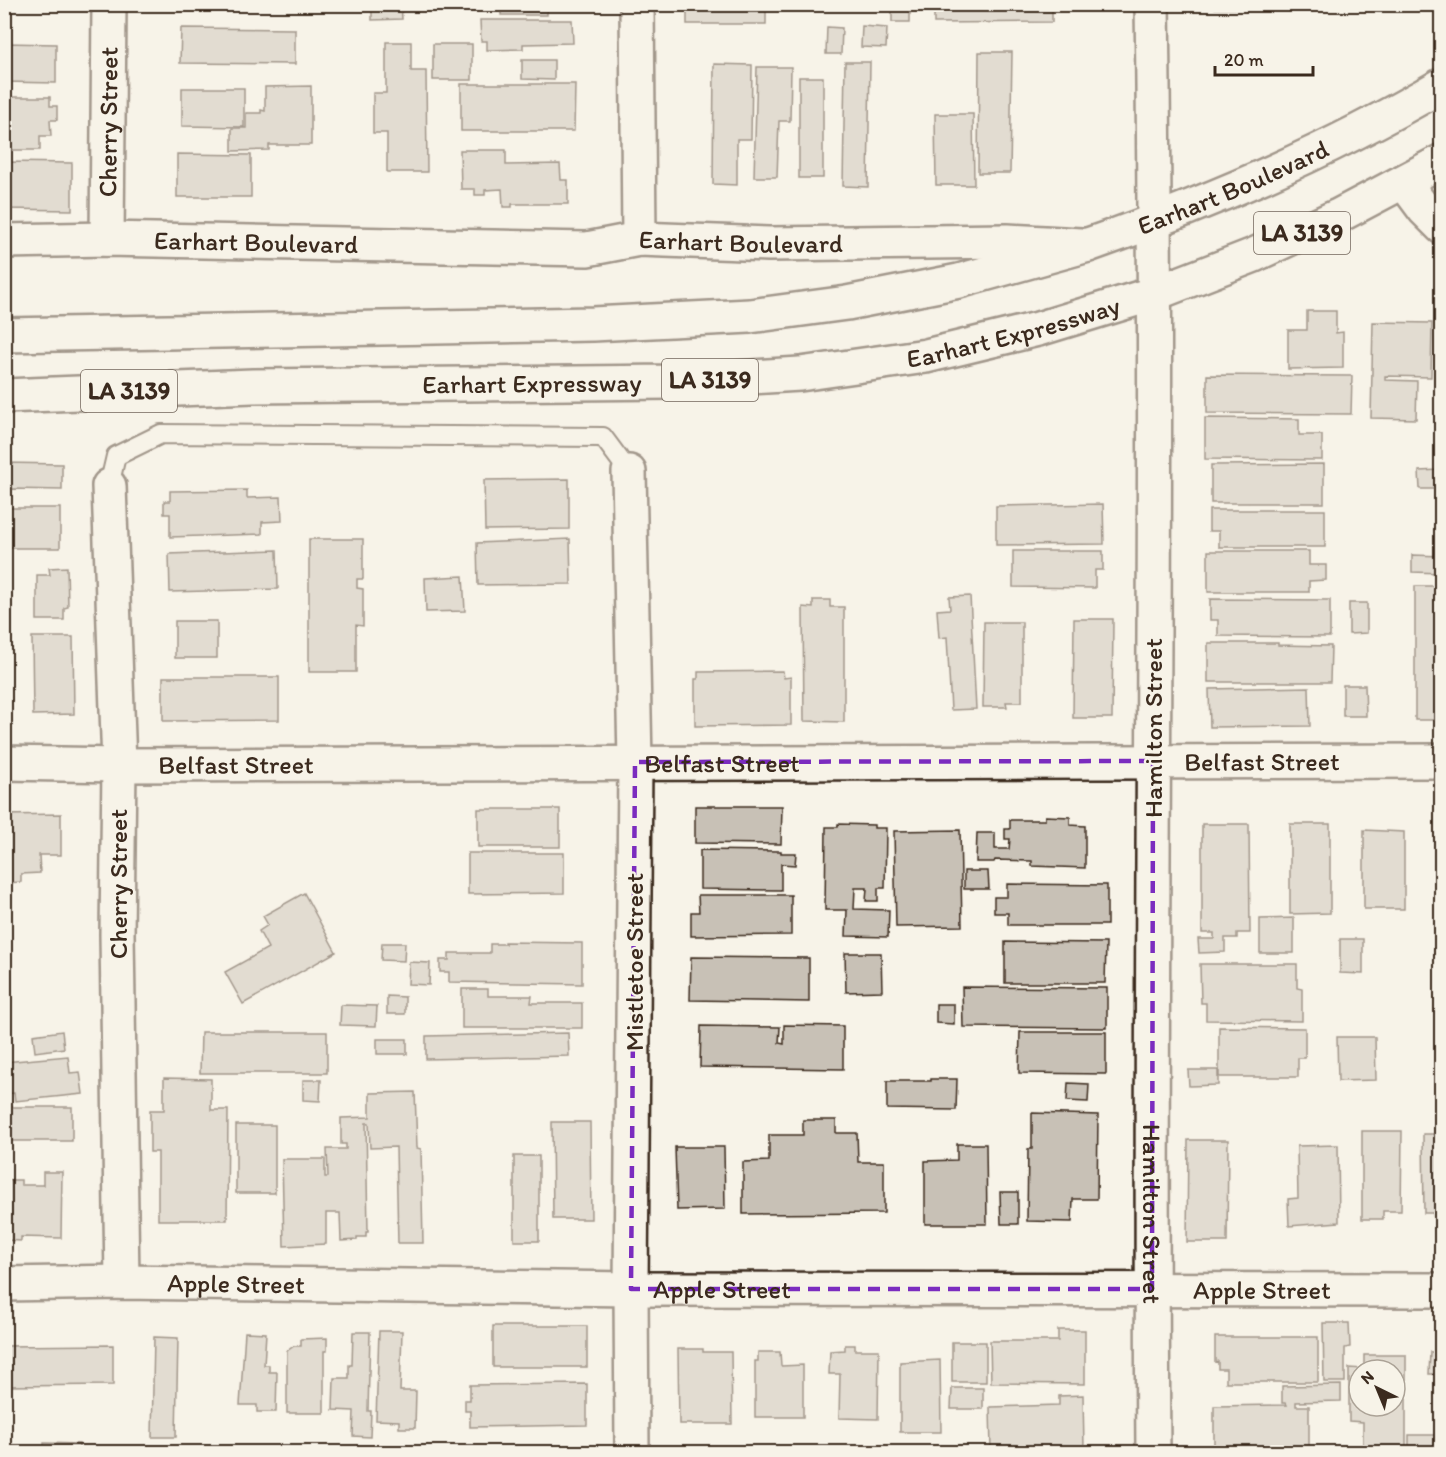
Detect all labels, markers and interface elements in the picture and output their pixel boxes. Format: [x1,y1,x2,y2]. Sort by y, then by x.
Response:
scale bar [1215,39,1312,77]
street label: Cherry Street [91,46,125,197]
text: 20 m [1224,49,1264,71]
street label: Earhart Boulevard [1133,132,1334,242]
road number: LA 3139 [1254,212,1350,254]
street label: Earhart Boulevard [638,223,843,260]
street label: Earhart Boulevard [154,224,358,260]
street label: Earhart Expressway [904,289,1124,375]
road number: LA 3139 [662,359,758,401]
street label: Earhart Expressway [422,366,642,400]
road number: LA 3139 [81,370,177,412]
street label: Hamilton Street [1137,638,1169,818]
street label: Belfast Street [1184,745,1340,778]
street label: Belfast Street [644,747,800,779]
street label: Belfast Street [158,748,314,781]
street label: Cherry Street [102,809,134,959]
street label: Mistletoe Street [618,872,650,1051]
street label: Hamilton Street [1136,1124,1168,1304]
street label: Apple Street [167,1267,305,1301]
street label: Apple Street [653,1273,791,1305]
street label: Apple Street [1193,1274,1331,1306]
north arrow [1347,1358,1407,1418]
text: N [1357,1367,1378,1388]

